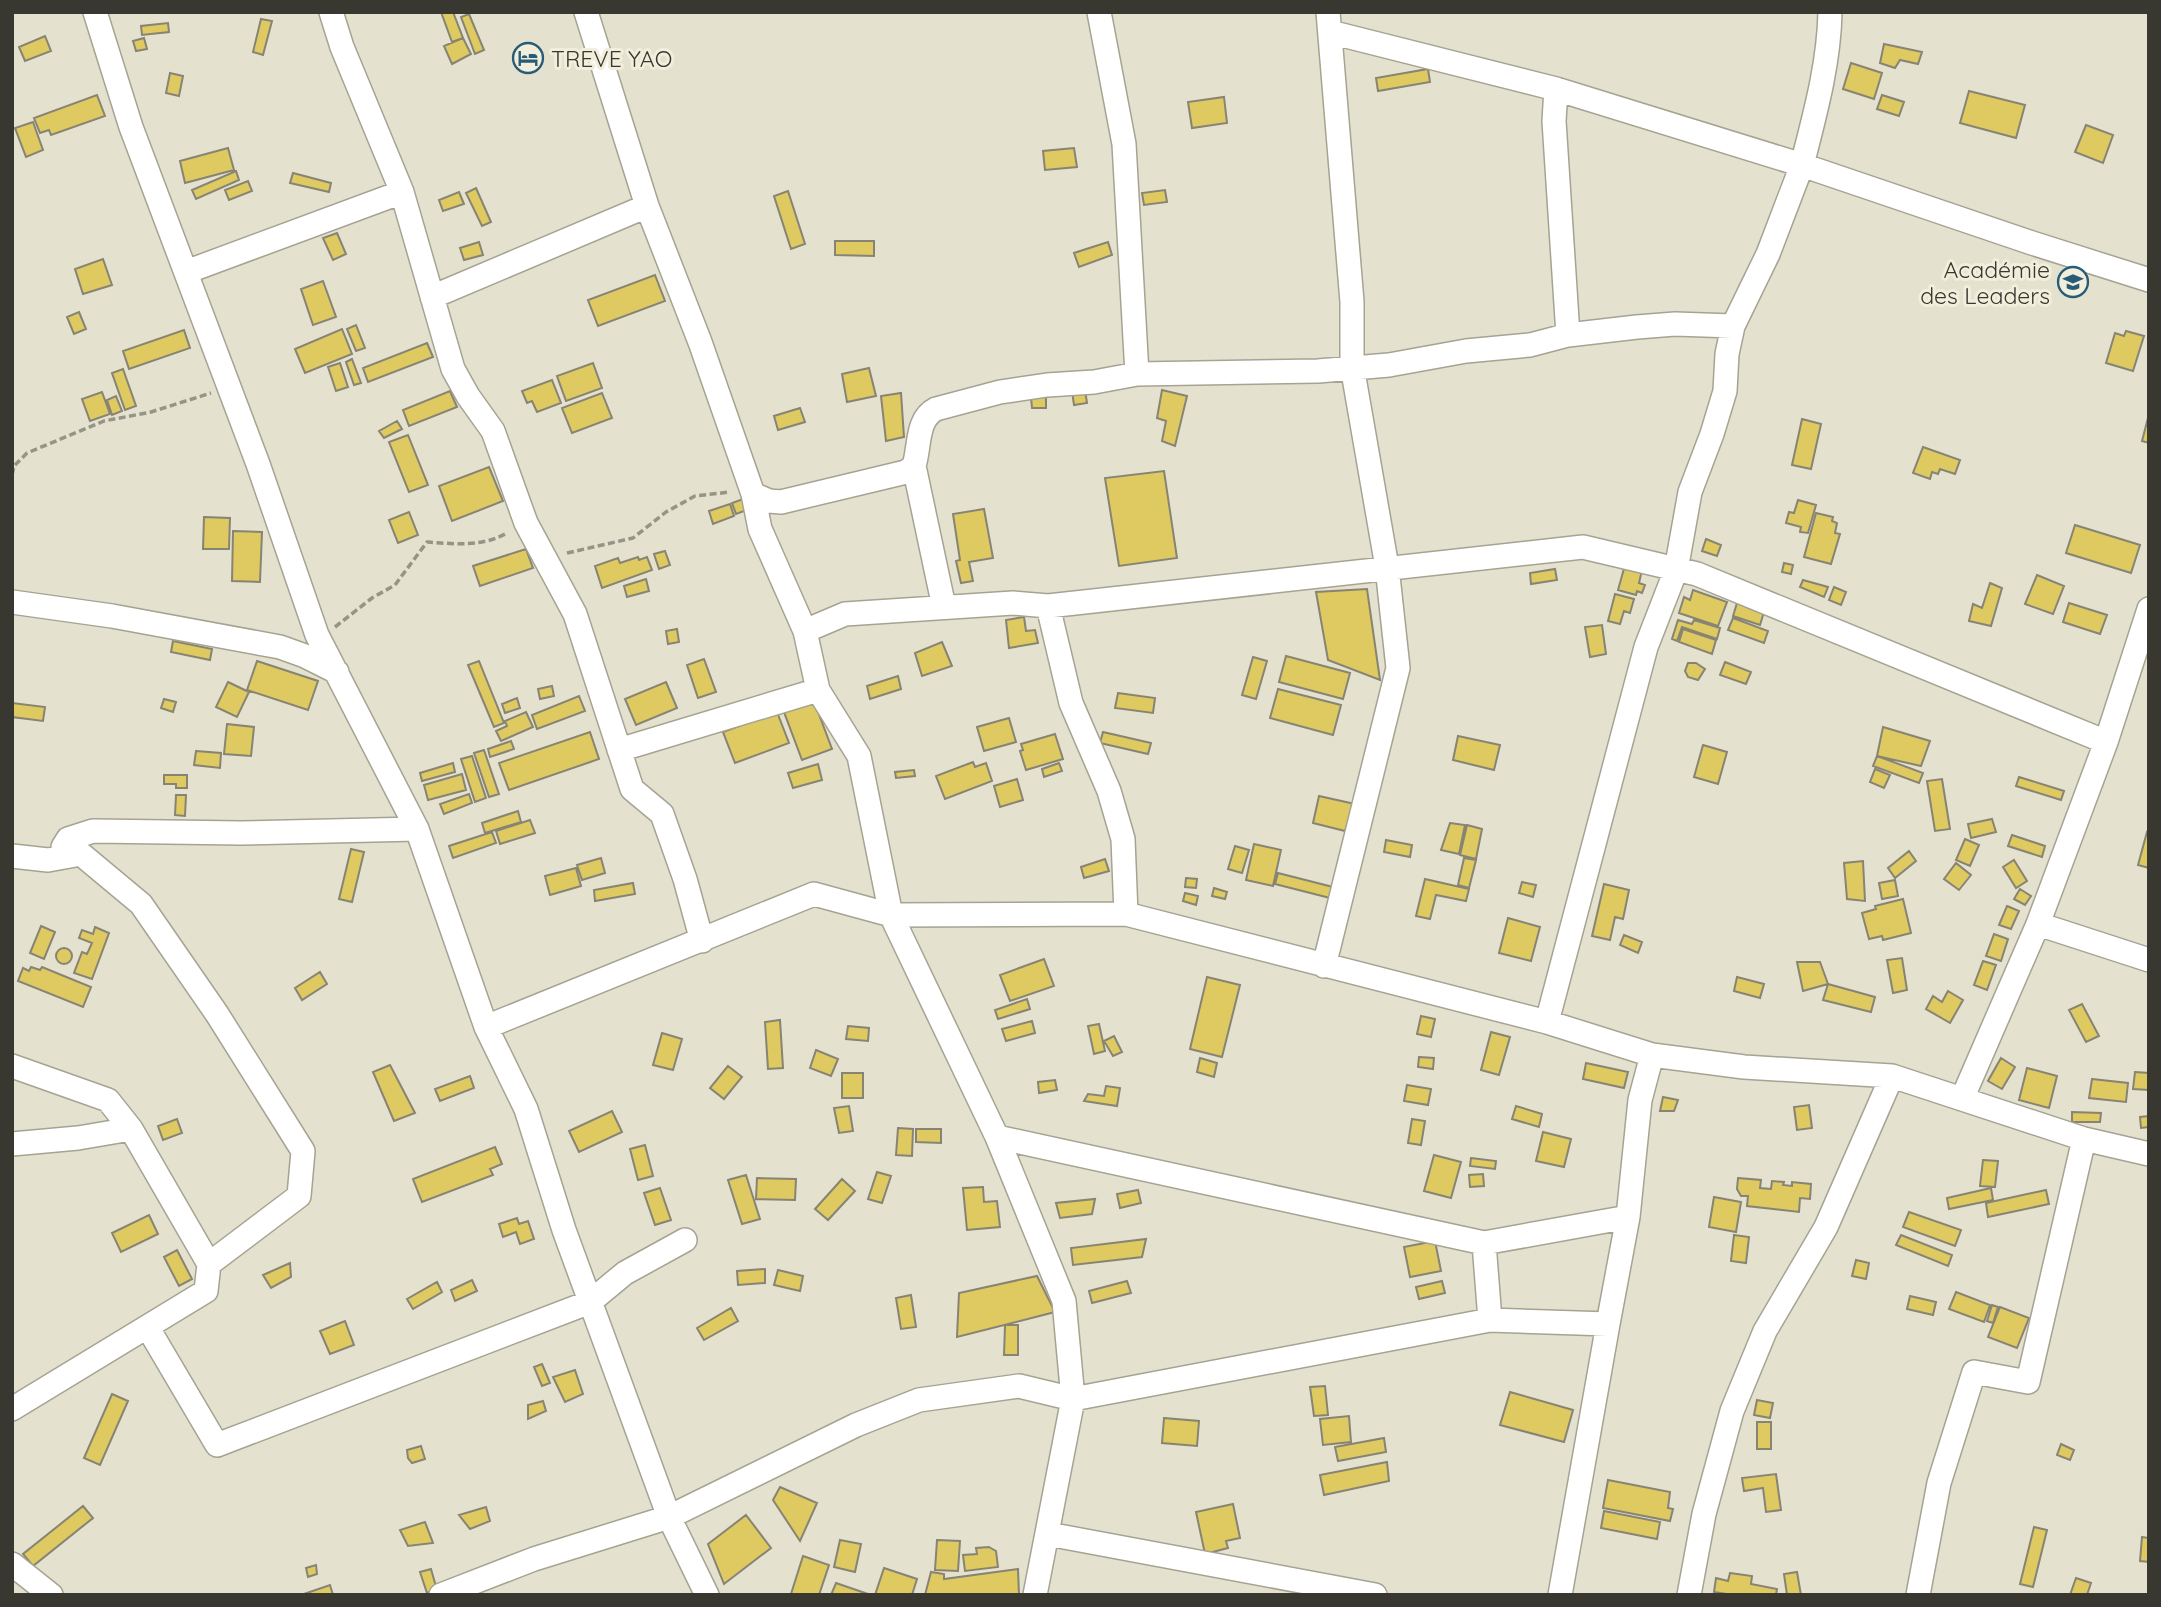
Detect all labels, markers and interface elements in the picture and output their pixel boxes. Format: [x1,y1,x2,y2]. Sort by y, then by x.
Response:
hotel icon: TREVE YAO [511,41,545,75]
place label: TREVE YAO [551,44,672,73]
place label: Académie des Leaders [1920,255,2050,310]
school or university icon: Académie des Leaders [2056,265,2090,299]

